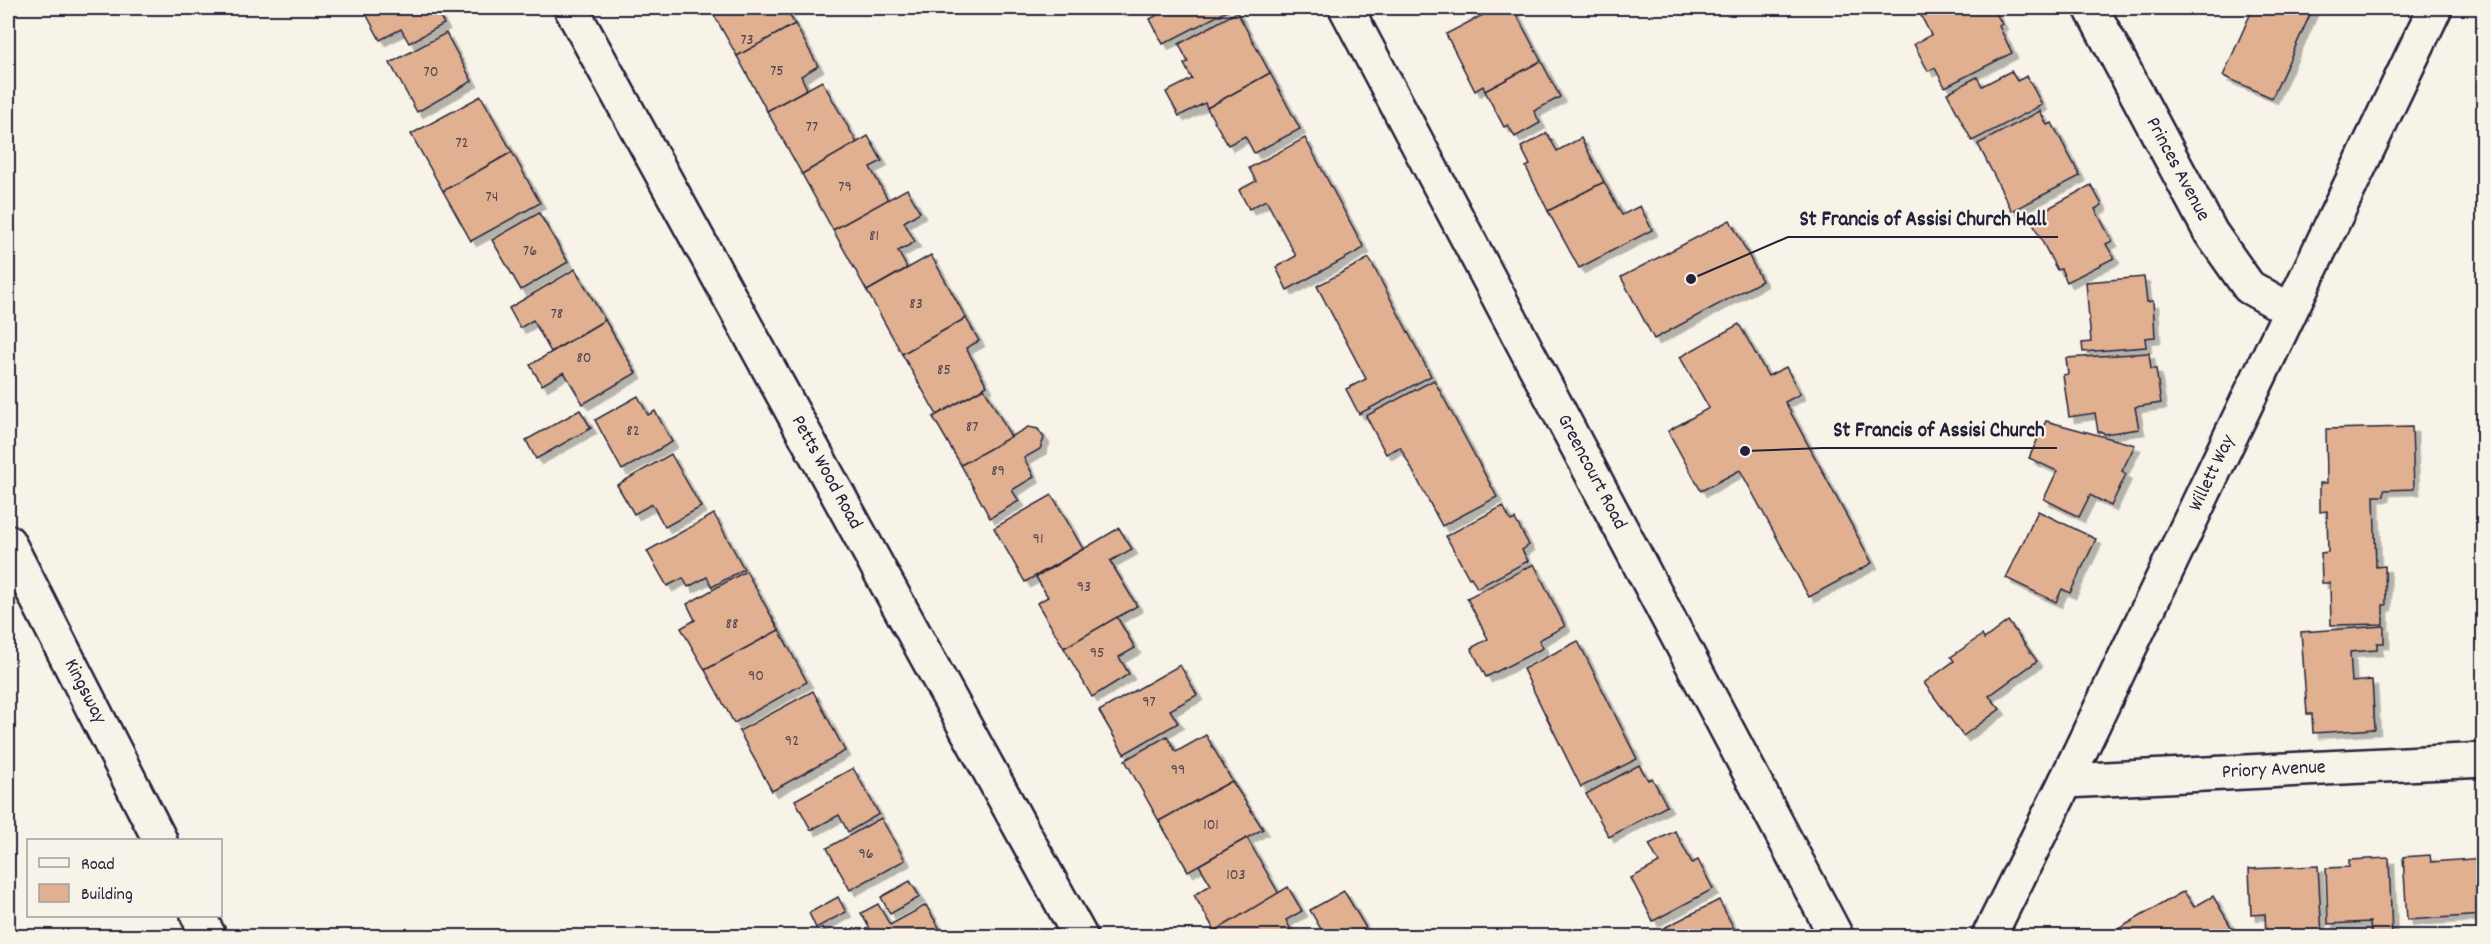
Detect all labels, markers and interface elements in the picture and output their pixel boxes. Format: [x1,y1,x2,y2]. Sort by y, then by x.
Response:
house number: 73 [740,29,754,52]
house number: 75 [770,60,784,83]
house number: 70 [424,61,438,84]
street label: Princes Avenue [2138,113,2216,227]
house number: 77 [806,116,818,139]
house number: 72 [455,132,469,155]
house number: 79 [838,176,852,199]
house number: 74 [486,186,498,209]
callout: St Francis of Assisi Church Hall [1788,198,2058,237]
text: St Francis of Assisi Church Hall [1800,206,2047,236]
house number: 81 [869,225,879,248]
house number: 76 [523,240,537,263]
house number: 83 [909,293,923,316]
house number: 78 [551,303,563,326]
house number: 80 [576,347,592,370]
house number: 85 [937,359,951,382]
callout: St Francis of Assisi Church [1822,409,2057,448]
street label: Greencourt Road [1549,410,1633,535]
street label: Petts Wood Road [783,411,869,535]
house number: 87 [966,416,978,439]
text: St Francis of Assisi Church [1833,417,2045,447]
house number: 82 [626,420,640,443]
street label: Willett Way [2183,430,2244,516]
house number: 89 [991,460,1005,483]
house number: 91 [1033,528,1043,551]
house number: 93 [1077,576,1091,599]
house number: 88 [726,613,738,636]
house number: 95 [1090,642,1104,665]
street label: Kingsway [56,654,113,730]
house number: 90 [748,665,764,688]
house number: 97 [1142,691,1156,714]
house number: 92 [785,730,799,753]
street label: Priory Avenue [2221,754,2327,787]
house number: 99 [1171,759,1185,782]
house number: 101 [1203,814,1219,837]
legend [27,839,222,917]
house number: 96 [858,843,874,866]
text: Road [81,853,115,878]
house number: 103 [1226,864,1246,887]
text: Building [81,883,133,908]

